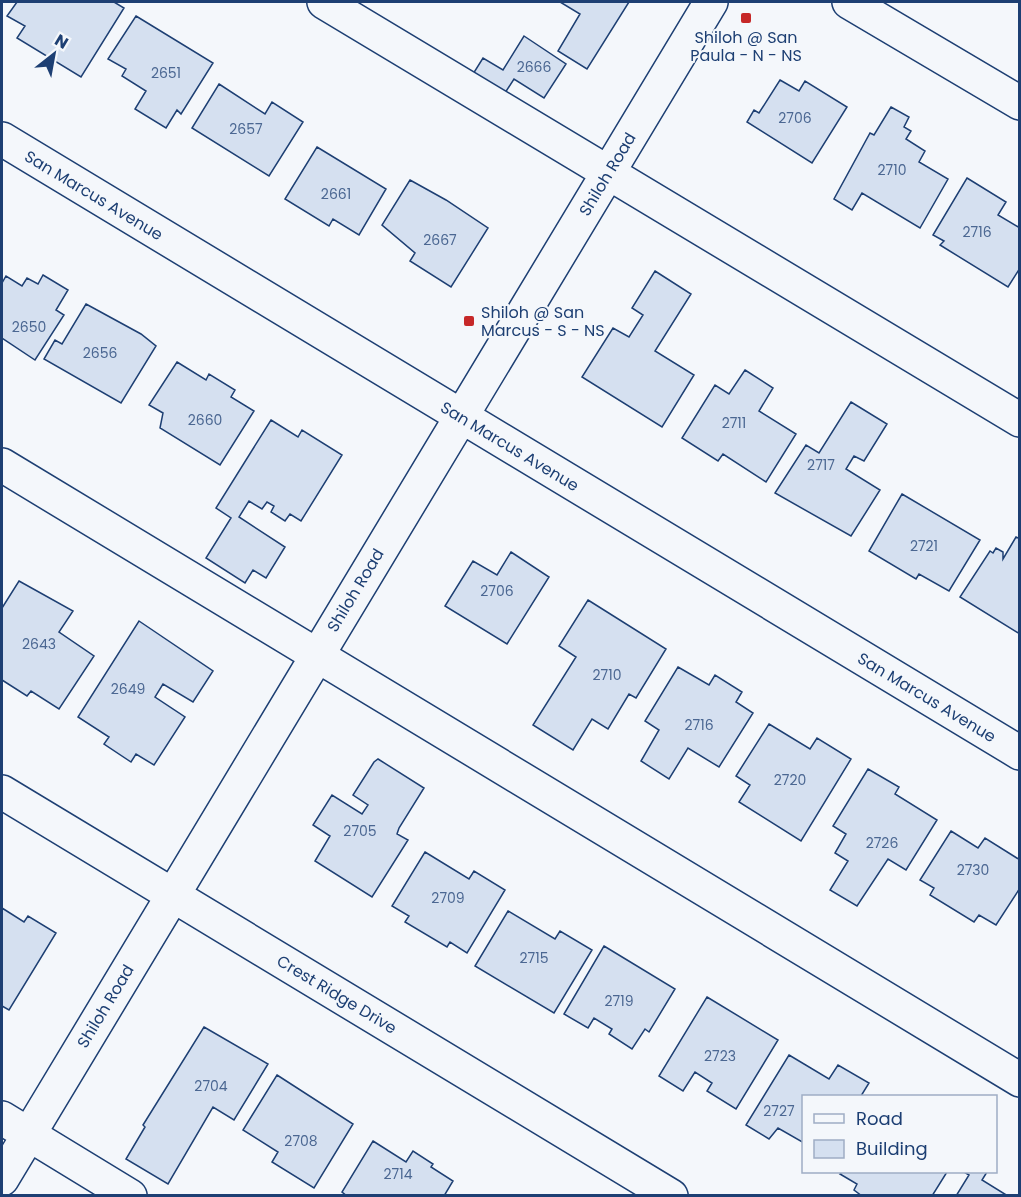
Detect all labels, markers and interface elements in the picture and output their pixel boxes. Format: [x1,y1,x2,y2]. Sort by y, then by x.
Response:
marker: Shiloh @ San Paula - N - NS [739,11,753,25]
north arrow [24,24,84,84]
place label: Shiloh @ San Paula - N - NS [690,26,802,67]
text: N [50,29,73,55]
house number: 2666 [517,57,551,77]
house number: 2651 [151,63,181,83]
house number: 2706 [778,108,812,128]
house number: 2657 [229,119,263,139]
street label: Shiloh Road [573,128,641,220]
street label: San Marcus Avenue [20,145,167,246]
house number: 2710 [878,160,906,180]
house number: 2661 [321,184,351,204]
house number: 2716 [962,222,992,242]
house number: 2667 [423,230,457,250]
place label: Shiloh @ San Marcus - S - NS [481,301,605,342]
marker: Shiloh @ San Marcus - S - NS [462,314,476,328]
house number: 2650 [12,317,46,337]
house number: 2656 [83,343,117,363]
street label: San Marcus Avenue [436,396,583,497]
house number: 2660 [188,410,222,430]
house number: 2711 [722,413,746,433]
house number: 2717 [807,455,835,475]
house number: 2721 [910,536,938,556]
street label: Shiloh Road [321,544,389,636]
house number: 2706 [480,581,514,601]
house number: 2643 [22,634,56,654]
street label: San Marcus Avenue [853,647,1000,748]
house number: 2710 [593,665,621,685]
house number: 2649 [111,679,145,699]
house number: 2716 [684,715,714,735]
house number: 2720 [774,770,806,790]
house number: 2705 [343,821,377,841]
house number: 2726 [866,833,898,853]
house number: 2730 [957,860,989,880]
house number: 2709 [431,888,465,908]
house number: 2715 [520,948,548,968]
street label: Crest Ridge Drive [272,949,401,1039]
street label: Shiloh Road [71,960,139,1052]
house number: 2719 [605,991,634,1011]
house number: 2723 [704,1046,736,1066]
house number: 2704 [194,1076,228,1096]
legend [802,1095,997,1173]
house number: 2727 [763,1101,795,1121]
text: Road [856,1106,903,1131]
house number: 2708 [284,1131,318,1151]
text: Building [856,1136,928,1161]
house number: 2714 [384,1164,413,1184]

